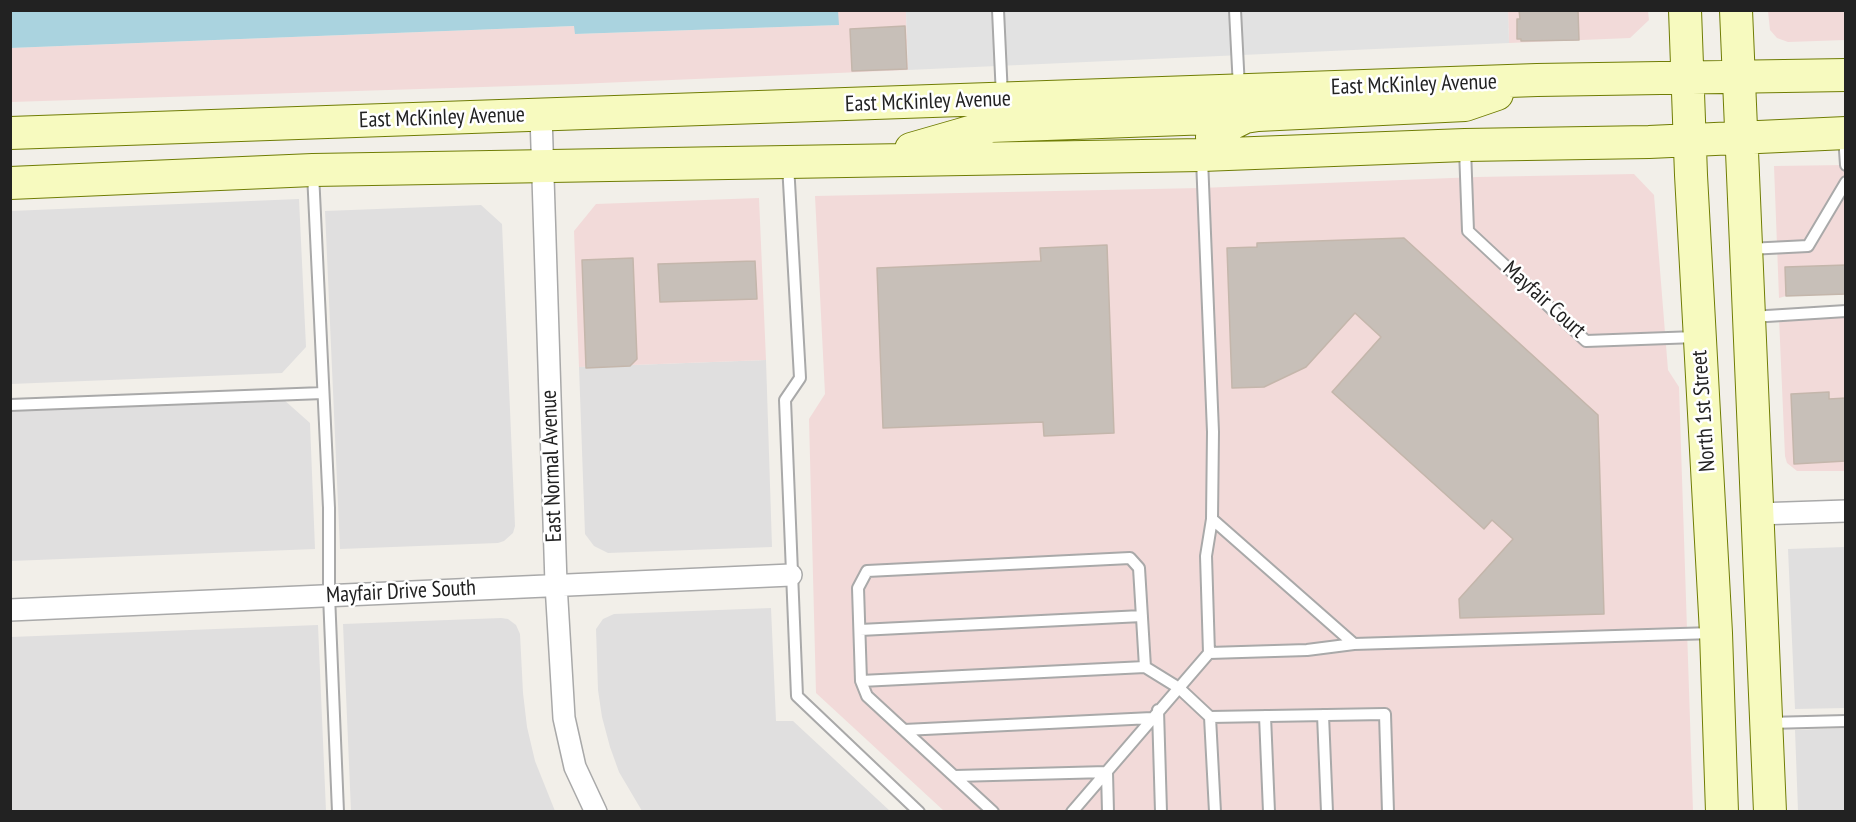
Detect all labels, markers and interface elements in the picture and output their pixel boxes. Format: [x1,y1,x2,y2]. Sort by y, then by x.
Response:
street label: East McKinley Avenue [1331,69,1497,101]
street label: East McKinley Avenue [845,86,1011,118]
street label: East McKinley Avenue [359,102,525,134]
street label: Mayfair Court [1497,256,1591,344]
street label: North 1st Street [1687,349,1721,473]
street label: East Normal Avenue [536,389,568,543]
street label: Mayfair Drive South [325,575,477,609]

